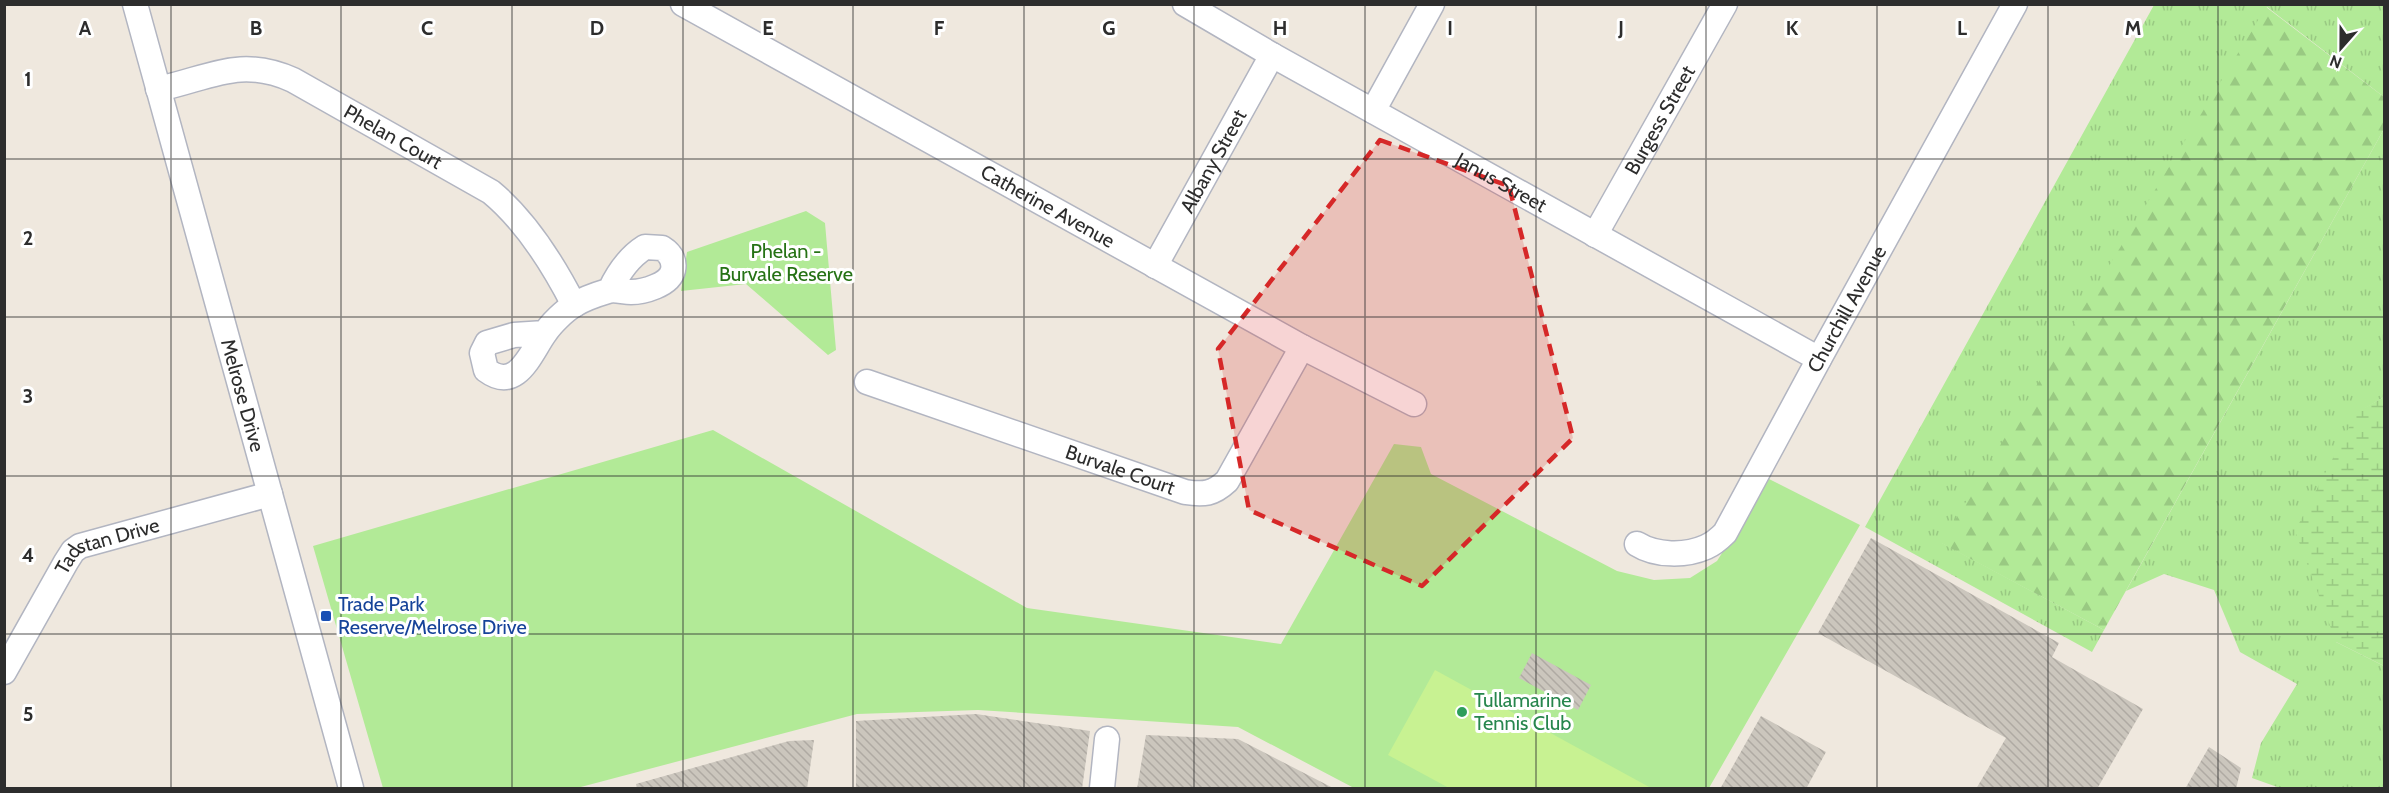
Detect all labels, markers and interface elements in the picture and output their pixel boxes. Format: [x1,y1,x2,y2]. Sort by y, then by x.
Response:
text: A [79,16,92,40]
text: B [250,16,262,40]
text: C [421,16,433,40]
text: D [590,16,604,40]
text: E [762,16,774,40]
text: F [934,16,945,40]
text: G [1102,16,1116,40]
text: H [1273,16,1287,40]
text: I [1447,16,1453,40]
text: J [1617,16,1624,40]
text: K [1786,16,1799,40]
text: L [1957,16,1967,40]
text: M [2125,16,2141,40]
north arrow [2311,18,2371,78]
text: N [2327,51,2344,72]
street label: Burgess Street [1620,61,1700,179]
text: 1 [24,67,32,91]
street label: Phelan Court [340,99,447,174]
street label: Albany Street [1175,105,1252,217]
street label: Janus Street [1451,147,1551,217]
street label: Catherine Avenue [977,159,1119,253]
text: 2 [23,226,33,250]
park label: Phelan - Burvale Reserve [719,239,853,286]
street label: Churchill Avenue [1802,241,1891,377]
street label: Melrose Drive [216,336,270,455]
text: 3 [23,384,33,408]
street label: Burvale Court [1062,440,1178,500]
street label: Tadstan Drive [50,513,162,578]
text: 4 [22,543,34,567]
place label: Trade Park Reserve/Melrose Drive [338,592,527,639]
marker: Trade Park Reserve/Melrose Drive [319,609,333,623]
place label: Tullamarine Tennis Club [1474,688,1572,735]
text: 5 [23,702,33,726]
marker: Tullamarine Tennis Club [1455,705,1469,719]

